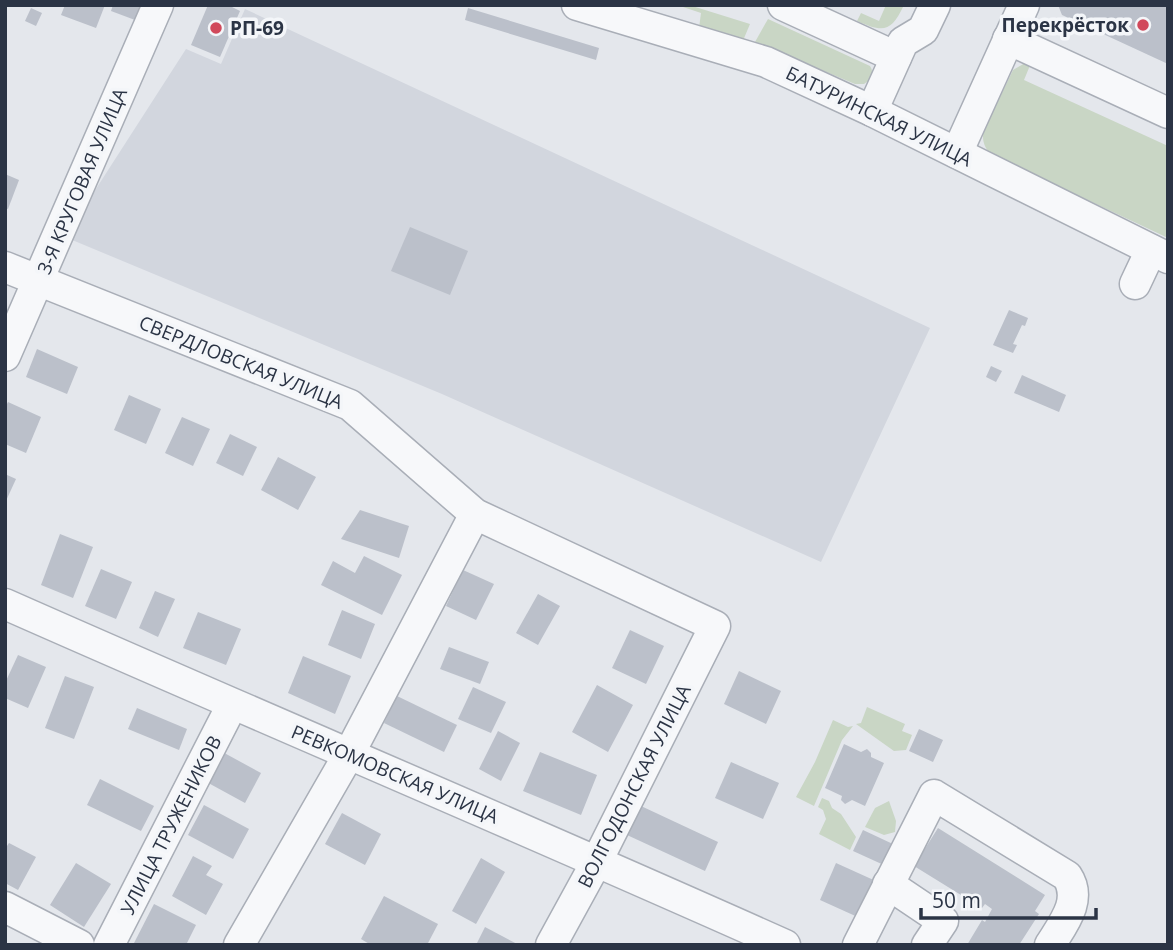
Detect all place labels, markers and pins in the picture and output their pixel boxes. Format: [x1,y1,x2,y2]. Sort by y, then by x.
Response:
place label: Перекрёсток [1002,12,1129,38]
place label: РП-69 [230,15,284,41]
marker: Перекрёсток [1135,17,1151,33]
marker: РП-69 [208,20,224,36]

